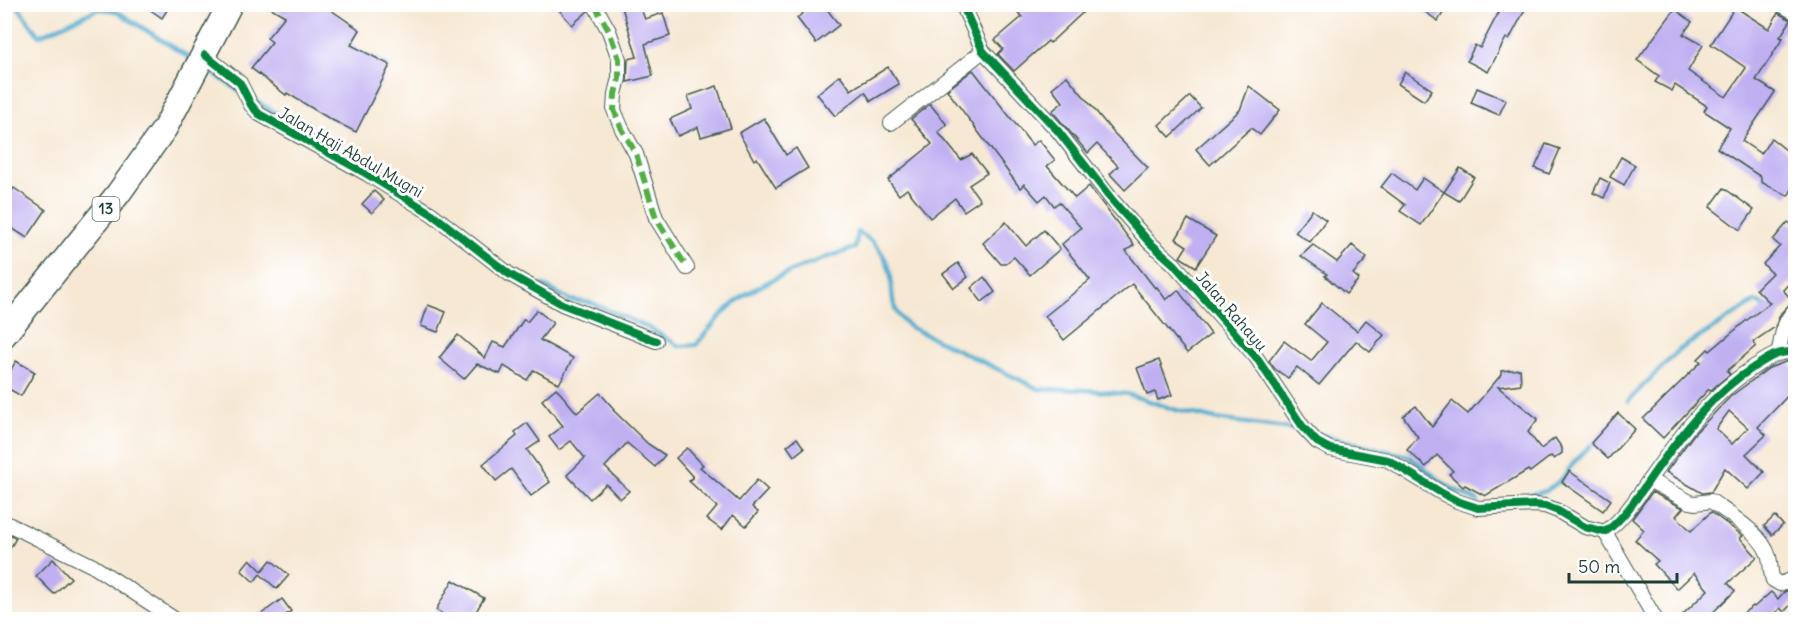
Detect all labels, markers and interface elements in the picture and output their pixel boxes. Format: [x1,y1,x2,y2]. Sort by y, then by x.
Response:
street label: Jalan Haji Abdul Mugni [275,102,427,202]
road number: 13 [92,197,120,221]
street label: Jalan Rahayu [1192,267,1272,355]
scale bar [1569,546,1677,584]
text: 50 m [1578,555,1620,578]

